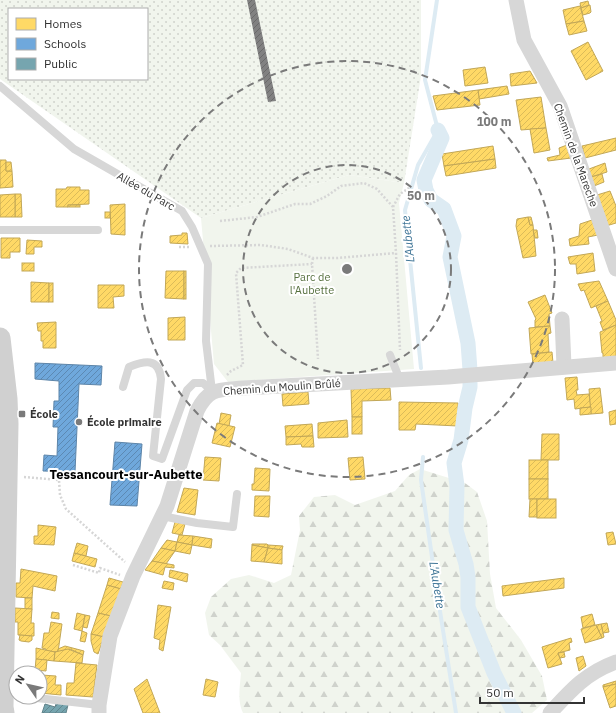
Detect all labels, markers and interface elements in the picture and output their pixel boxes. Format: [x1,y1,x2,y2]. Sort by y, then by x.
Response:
legend [8,8,148,80]
text: Homes [44,16,82,31]
text: Schools [44,36,87,51]
text: Public [44,56,77,71]
street label: Chemin de la Mareche [551,101,601,209]
text: 100 m [476,114,512,129]
street label: Allée du Parc [114,169,178,213]
text: 50 m [407,188,435,203]
water label: L'Aubette [398,215,417,263]
centre of rings [340,262,354,276]
park label: Parc de l'Aubette [290,270,334,297]
street label: Chemin du Moulin Brûlé [223,376,341,398]
place label: École [30,406,58,421]
marker: École [17,409,27,419]
place label: École primaire [87,414,162,429]
marker: École primaire [74,417,84,427]
district label: Tessancourt-sur-Aubette [49,466,203,483]
water label: L'Aubette [426,560,449,609]
north arrow [8,665,48,705]
text: N [12,672,28,687]
scale bar [480,679,584,705]
text: 50 m [486,685,514,700]

